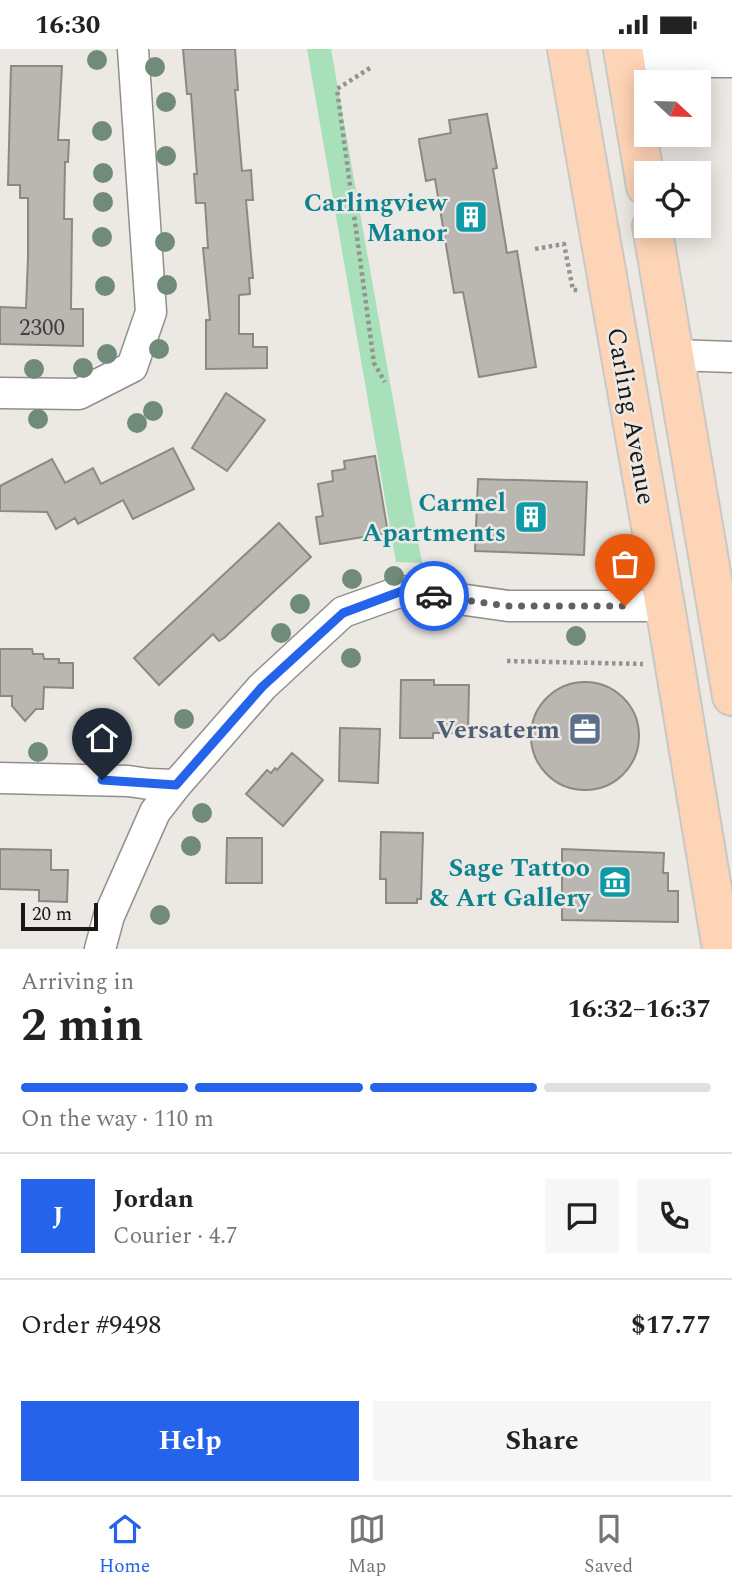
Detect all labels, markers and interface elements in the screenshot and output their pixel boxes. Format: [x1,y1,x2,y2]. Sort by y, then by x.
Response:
text: 16:30 [35,5,100,45]
north arrow [634,70,710,147]
map controls [634,70,711,238]
button: locate [634,161,711,238]
place label: Carlingview Manor [304,183,448,253]
building icon: Carlingview Manor [452,198,490,236]
house number: 2300 [19,311,65,346]
street label: Carling Avenue [596,324,666,508]
place label: Carmel Apartments [362,483,506,553]
building icon: Carmel Apartments [512,498,550,536]
pin [595,534,655,606]
icon: bag [606,545,644,583]
courier [399,561,469,631]
icon: car [415,577,453,615]
pin [72,708,132,780]
place label: Versaterm [436,710,560,750]
office icon: Versaterm [566,710,604,748]
icon: home [83,719,121,757]
place label: Sage Tattoo & Art Gallery [429,848,592,918]
museum icon: Sage Tattoo & Art Gallery [596,863,634,901]
scale bar [21,900,98,932]
text: 20 m [32,900,72,929]
text: Arriving in [21,965,134,1000]
text: 16:32–16:37 [567,989,711,1029]
text: 2 min [21,991,143,1061]
text: On the way · 110 m [21,1102,214,1137]
text: Jordan [113,1179,194,1219]
button: chat [545,1179,619,1253]
button: phone [637,1179,711,1253]
text: J [52,1196,64,1236]
text: Courier · 4.7 [113,1219,238,1254]
text: Order #9498 [21,1305,161,1345]
text: $17.77 [631,1305,711,1345]
button: Help [21,1401,359,1481]
button: Share [373,1401,711,1481]
tab: Home [99,1510,150,1581]
tab: Map [348,1510,386,1581]
tab: Saved [584,1510,633,1581]

